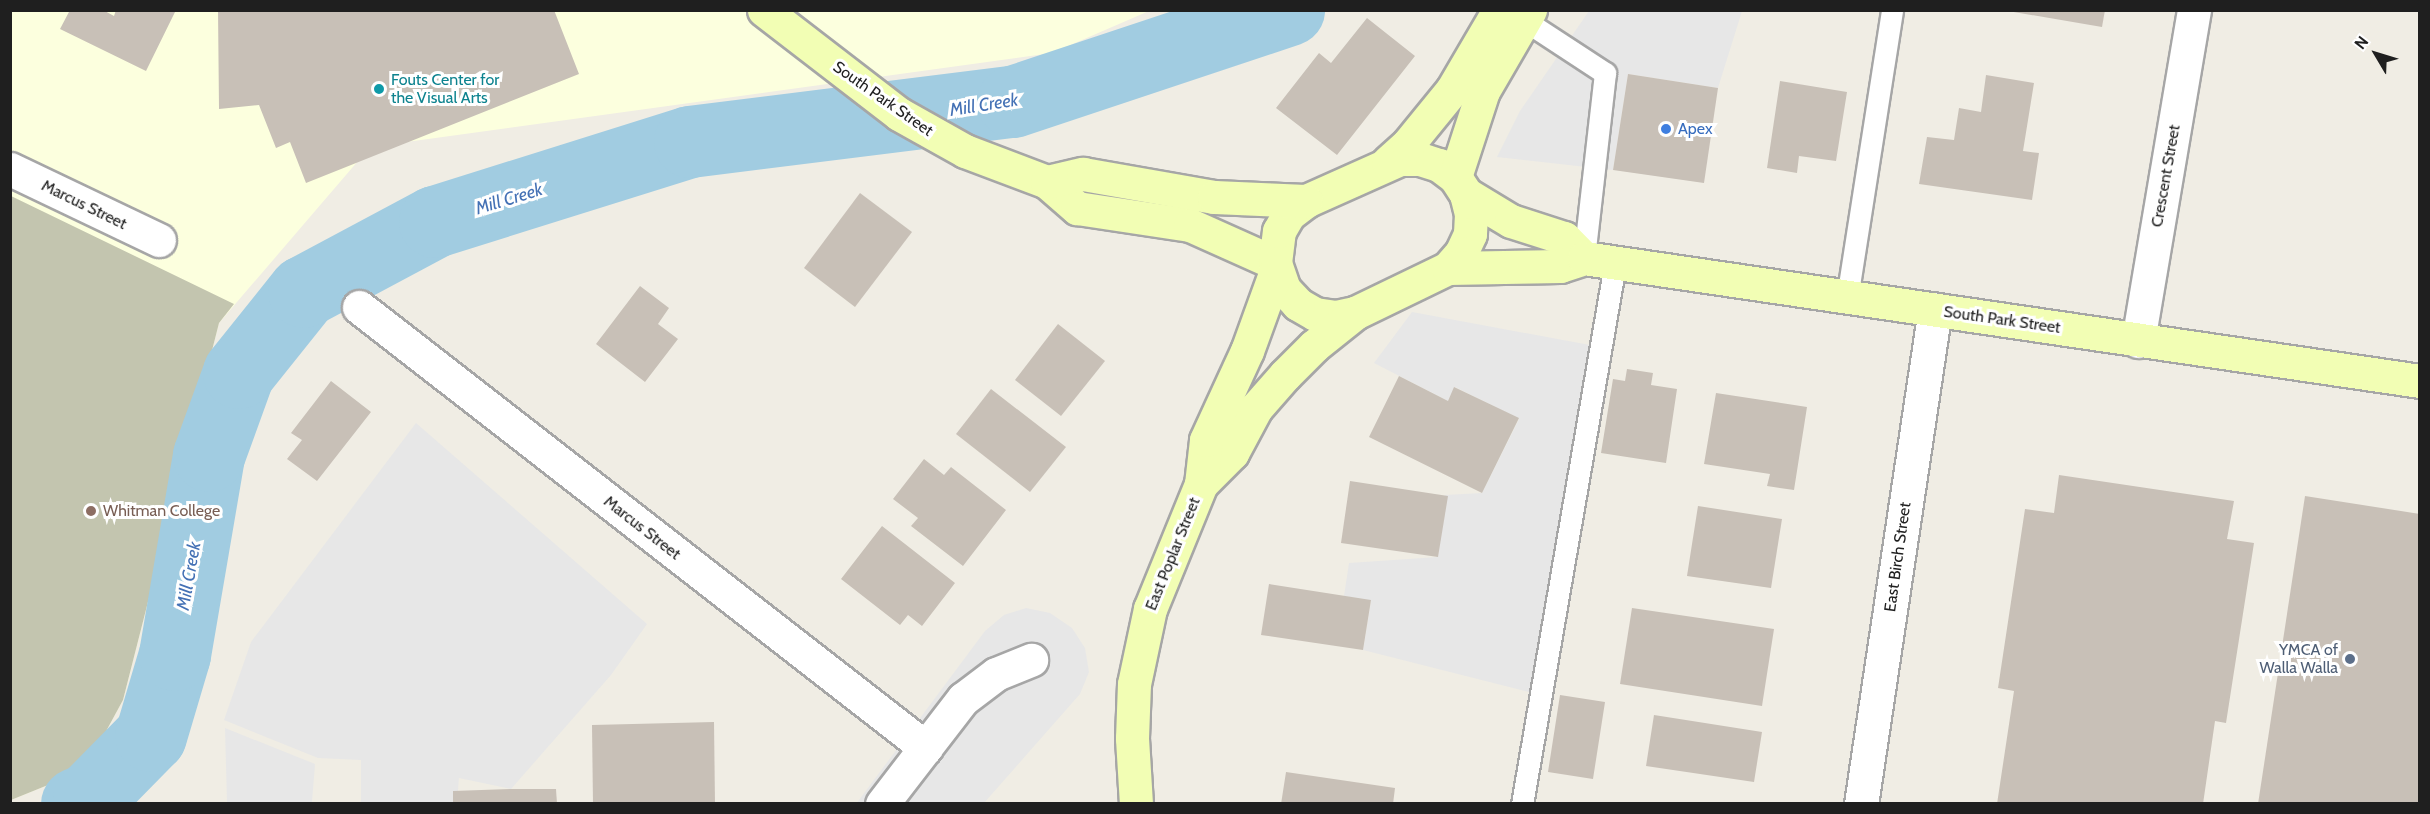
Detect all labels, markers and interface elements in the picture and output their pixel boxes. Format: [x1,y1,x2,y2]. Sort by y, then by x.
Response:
north arrow [2346,24,2406,84]
text: N [2350,32,2372,53]
street label: South Park Street [829,57,937,141]
place label: Fouts Center for the Visual Arts [391,70,499,108]
marker: Fouts Center for the Visual Arts [372,82,386,96]
water label: Mill Creek [948,89,1020,121]
place label: Apex [1678,119,1712,139]
marker: Apex [1659,122,1673,136]
street label: Crescent Street [2148,123,2184,229]
street label: Marcus Street [38,176,130,234]
water label: Mill Creek [473,179,545,219]
street label: South Park Street [1942,302,2062,338]
street label: Marcus Street [600,492,684,564]
street label: East Poplar Street [1142,495,1204,613]
place label: Whitman College [103,501,220,521]
street label: East Birch Street [1881,501,1915,613]
marker: Whitman College [84,504,98,518]
water label: Mill Creek [172,540,206,612]
place label: YMCA of Walla Walla [2260,640,2338,678]
marker: YMCA of Walla Walla [2343,652,2357,666]

